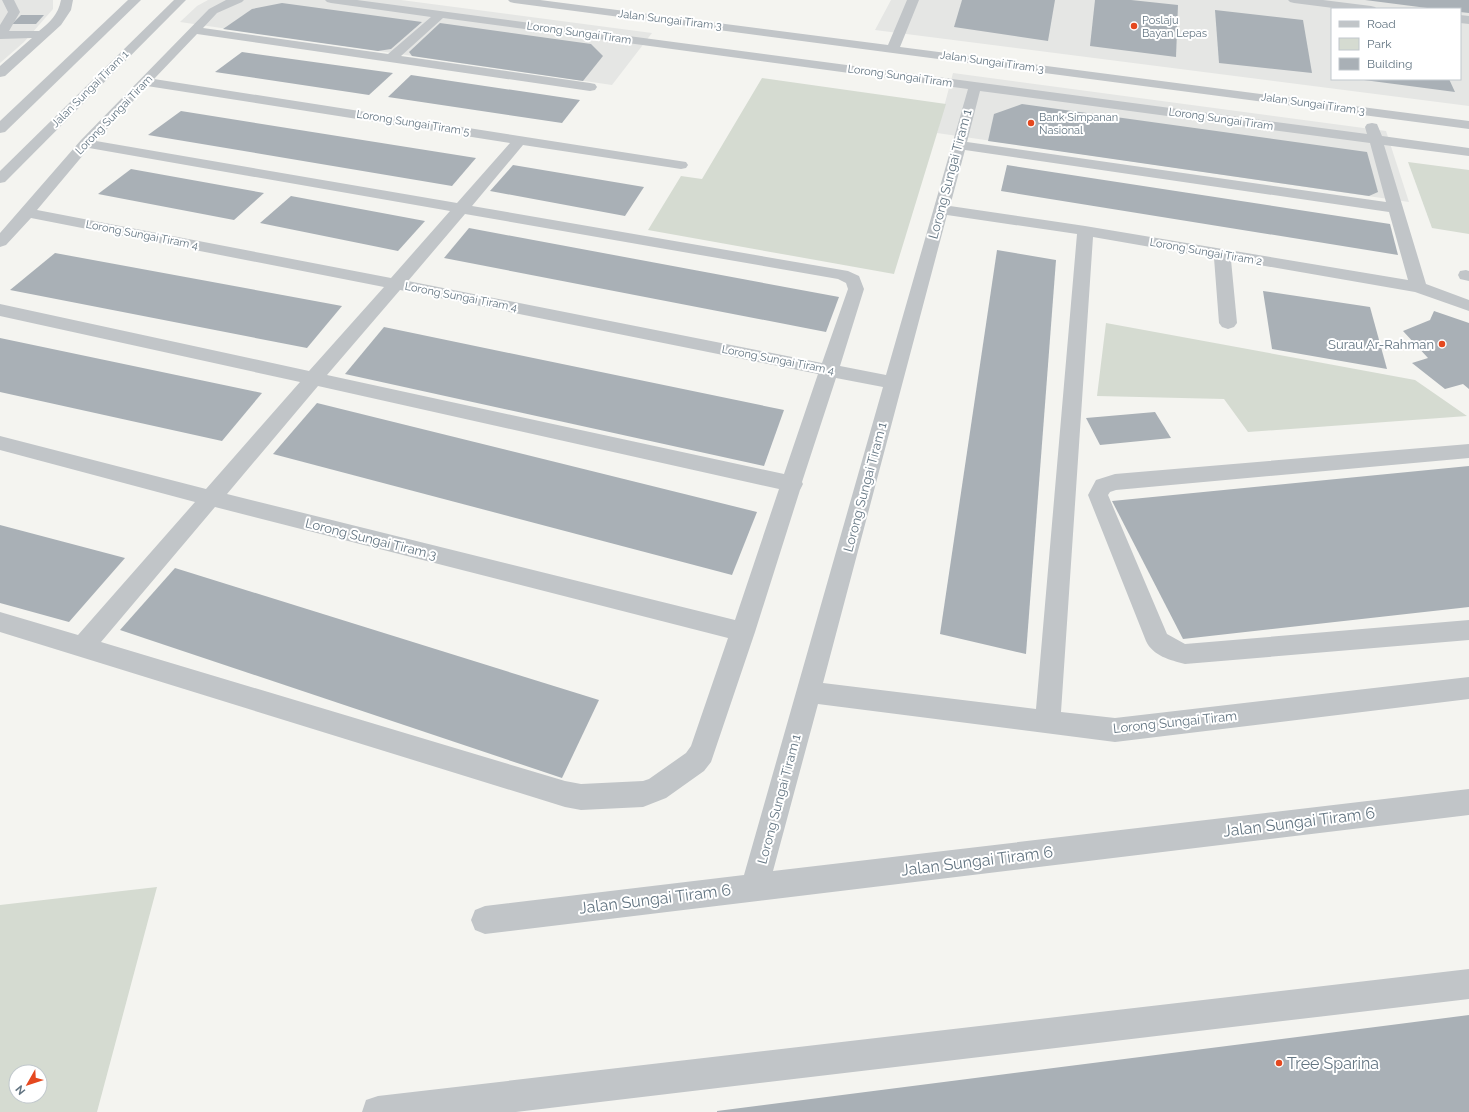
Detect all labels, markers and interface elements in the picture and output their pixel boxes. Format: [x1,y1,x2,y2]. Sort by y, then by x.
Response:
street label: Jalan Sungai Tiram 3 [617,7,723,33]
legend [1331,8,1461,80]
place label: Poslaju Bayan Lepas [1142,14,1207,40]
text: Road [1367,17,1396,31]
street label: Lorong Sungai Tiram [526,19,632,47]
marker: Poslaju Bayan Lepas [1129,21,1139,31]
text: Park [1367,37,1392,51]
street label: Jalan Sungai Tiram 1 [49,48,131,130]
street label: Jalan Sungai Tiram 3 [939,48,1045,76]
text: Building [1367,57,1413,71]
street label: Lorong Sungai Tiram [847,62,953,90]
street label: Lorong Sungai Tiram [73,73,155,157]
street label: Jalan Sungai Tiram 3 [1260,90,1366,118]
street label: Lorong Sungai Tiram [1168,105,1274,133]
street label: Lorong Sungai Tiram 1 [925,107,975,240]
street label: Lorong Sungai Tiram 5 [356,108,470,138]
place label: Bank Simpanan Nasional [1039,111,1118,137]
marker: Bank Simpanan Nasional [1026,118,1036,128]
street label: Lorong Sungai Tiram 4 [85,218,199,252]
street label: Lorong Sungai Tiram 2 [1149,236,1264,268]
street label: Lorong Sungai Tiram 4 [404,280,518,314]
place label: Surau Ar-Rahman [1328,337,1434,352]
marker: Surau Ar-Rahman [1437,339,1447,349]
street label: Lorong Sungai Tiram 4 [721,343,835,377]
street label: Lorong Sungai Tiram 1 [840,420,890,553]
street label: Lorong Sungai Tiram 3 [304,515,438,563]
street label: Lorong Sungai Tiram [1112,708,1238,736]
street label: Lorong Sungai Tiram 1 [754,732,804,865]
street label: Jalan Sungai Tiram 6 [1222,803,1376,841]
street label: Jalan Sungai Tiram 6 [900,842,1054,880]
street label: Jalan Sungai Tiram 6 [578,880,732,918]
place label: Tree Sparina [1287,1054,1379,1073]
marker: Tree Sparina [1274,1058,1284,1068]
north arrow [8,1064,48,1104]
text: N [13,1083,28,1097]

